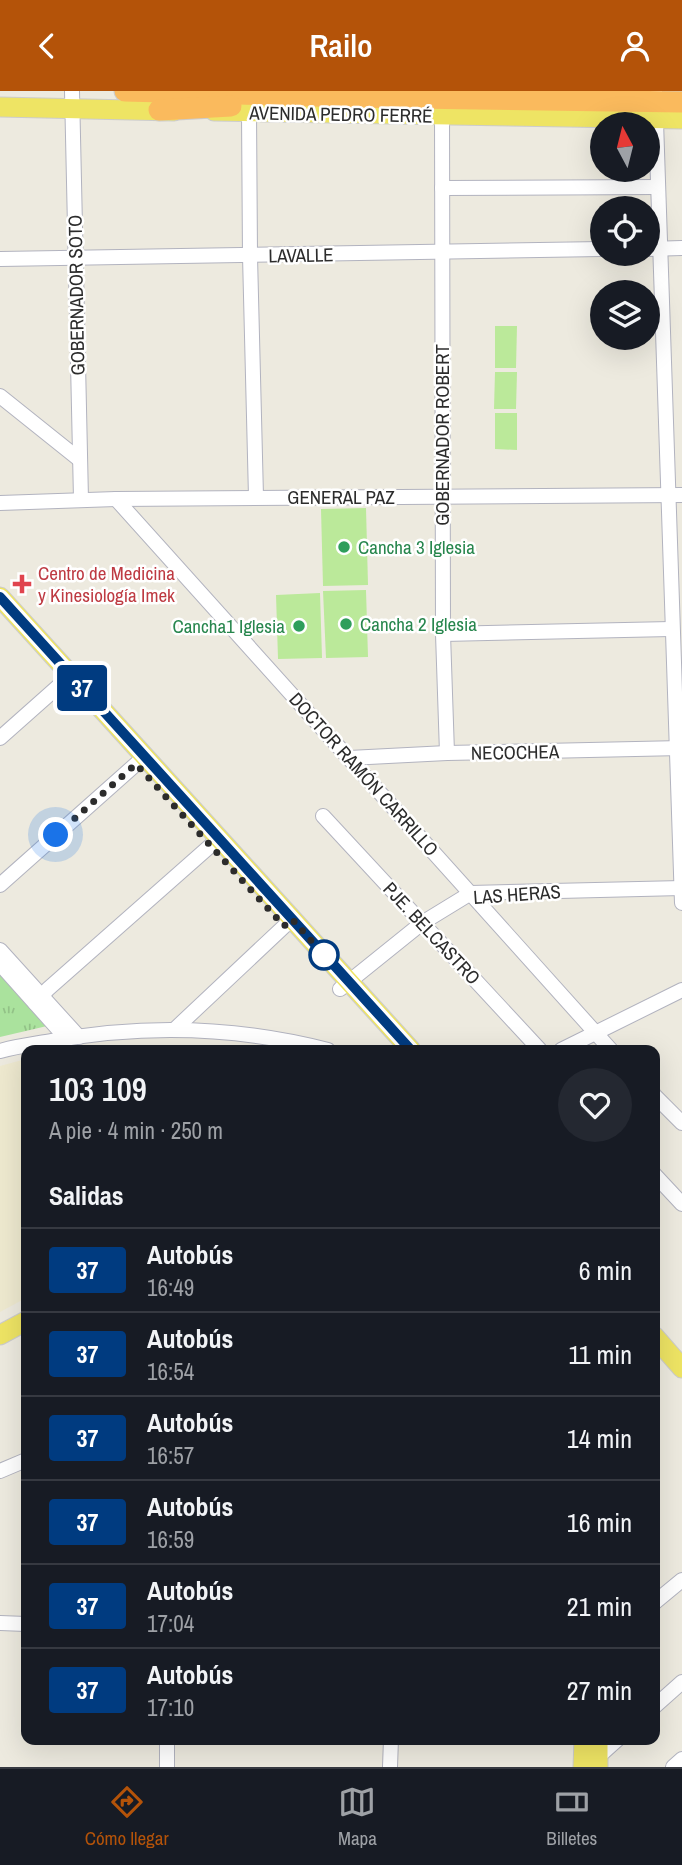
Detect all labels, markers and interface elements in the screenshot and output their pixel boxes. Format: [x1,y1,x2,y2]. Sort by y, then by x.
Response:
text: Railo [309,24,373,67]
icon: back [28,27,66,65]
icon: person [616,27,654,65]
street label: AVENIDA PEDRO FERRÉ [248,99,433,129]
north arrow [590,112,660,182]
map controls [590,112,660,350]
button: locate [590,196,660,266]
street label: GOBERNADOR SOTO [62,214,90,376]
street label: LAVALLE [268,241,334,269]
button: layers [590,280,660,350]
street label: GOBERNADOR ROBERT [429,344,455,526]
street label: GENERAL PAZ [287,484,395,510]
place label: Cancha 3 Iglesia [358,534,475,560]
marker: Cancha 3 Iglesia [336,539,352,555]
place label: Centro de Medicina y Kinesiología Imek [38,560,175,608]
marker: Centro de Medicina y Kinesiología Imek [12,574,32,594]
place label: Cancha 2 Iglesia [360,611,477,637]
place label: Cancha1 Iglesia [172,613,285,639]
marker: Cancha 2 Iglesia [338,616,354,632]
marker: Cancha1 Iglesia [291,618,307,634]
line badge: 37 [50,665,114,711]
text: 37 [71,672,93,704]
street label: DOCTOR RAMÓN CARRILLO [283,687,445,861]
street label: NECOCHEA [471,738,560,766]
your location [38,817,73,852]
street label: PJE. BELCASTRO [378,876,486,990]
street label: LAS HERAS [472,878,562,910]
unlabelled marker [309,940,339,970]
text: 103 109 [49,1067,147,1111]
button: heart [558,1068,632,1142]
text: A pie · 4 min · 250 m [49,1115,223,1146]
text: Salidas [49,1178,124,1213]
text: Autobús [147,1237,233,1272]
text: 6 min [579,1253,632,1288]
text: 37 [77,1254,98,1286]
text: 16:49 [147,1272,194,1303]
text: Autobús [147,1321,233,1356]
text: 11 min [568,1337,632,1372]
text: 37 [77,1338,98,1370]
text: 16:54 [147,1356,194,1387]
text: Autobús [147,1405,233,1440]
text: 14 min [567,1421,632,1456]
text: 37 [77,1422,98,1454]
text: 16:57 [147,1440,194,1471]
text: Autobús [147,1489,233,1524]
text: 16 min [567,1505,632,1540]
text: 37 [77,1506,98,1538]
text: 16:59 [147,1524,194,1555]
text: Autobús [147,1573,233,1608]
text: 21 min [567,1589,632,1624]
text: 37 [77,1590,98,1622]
text: 17:04 [147,1608,194,1639]
text: Autobús [147,1657,233,1692]
text: 27 min [567,1673,632,1708]
text: 37 [77,1674,98,1706]
text: 17:10 [147,1692,194,1723]
tab: Cómo llegar [85,1783,169,1851]
tab: Mapa [338,1783,377,1851]
tab: Billetes [546,1783,597,1851]

